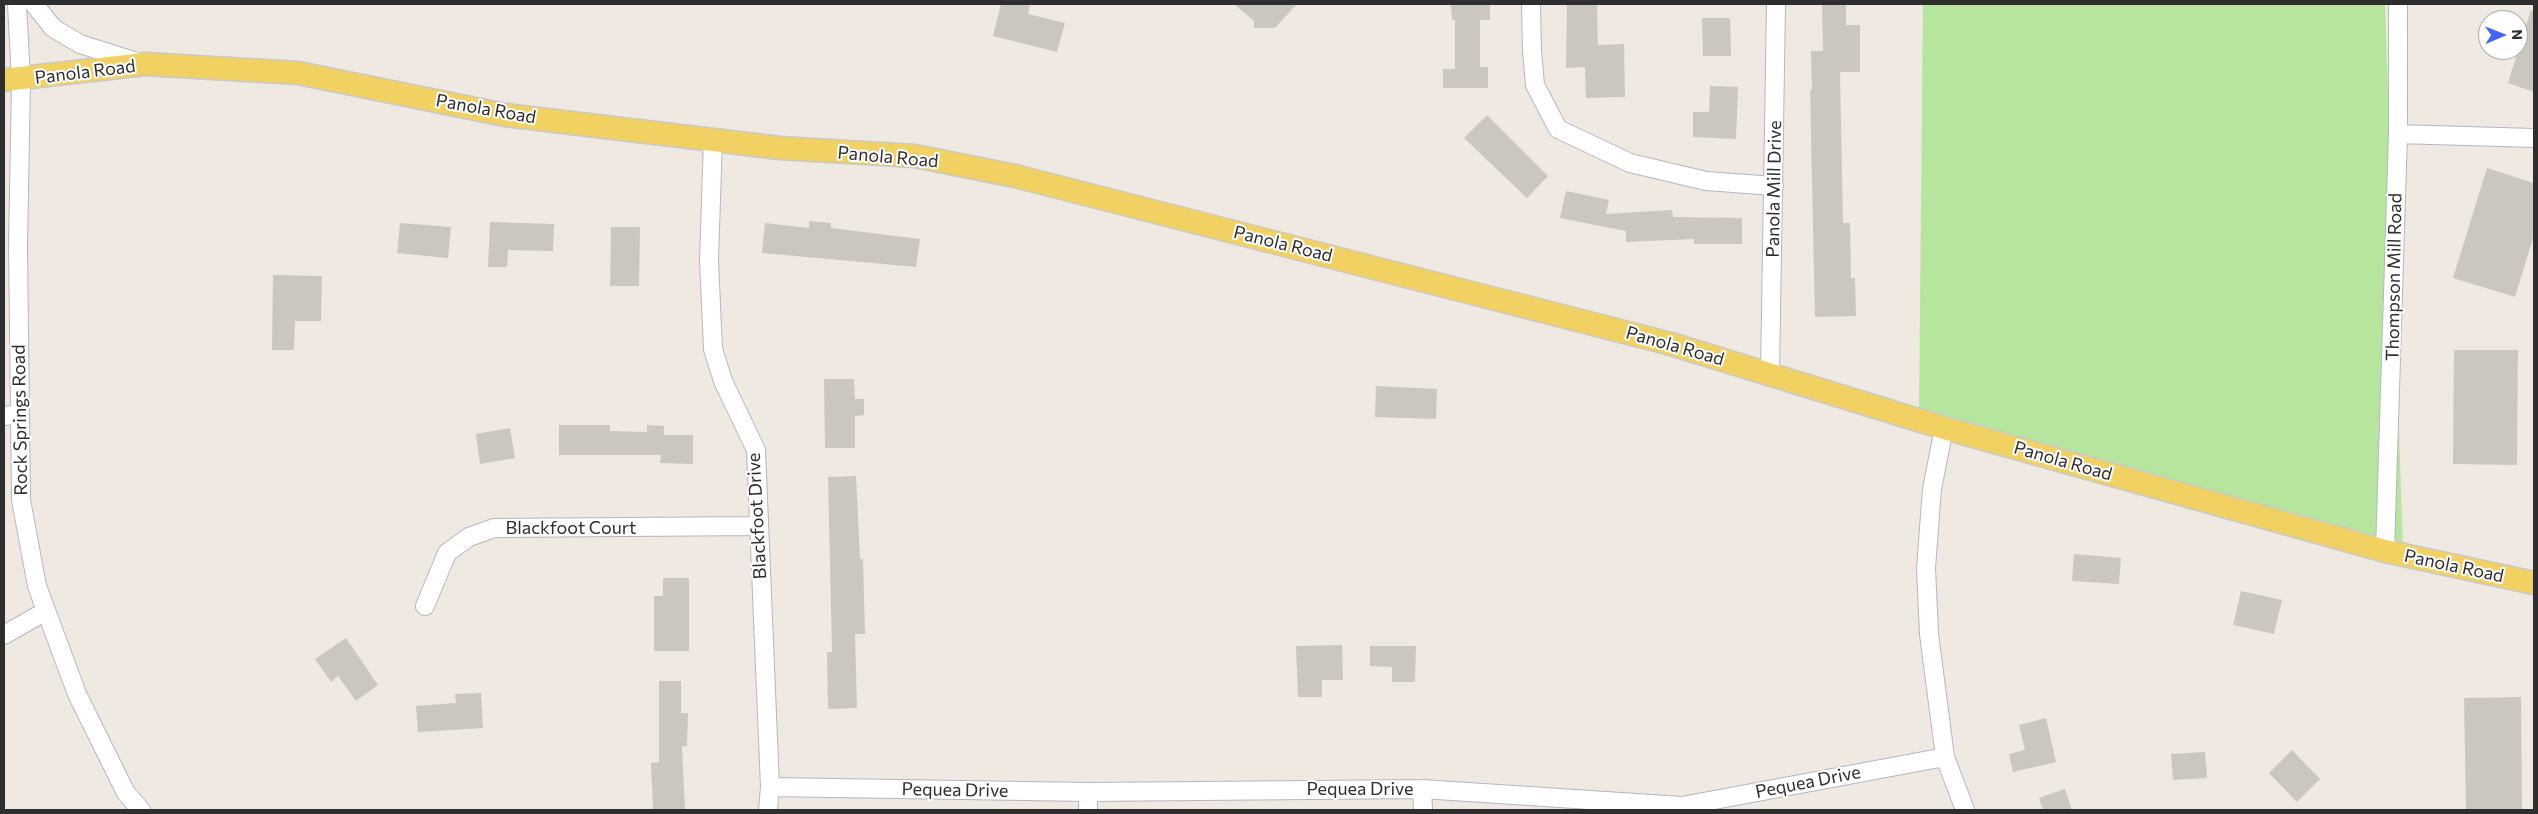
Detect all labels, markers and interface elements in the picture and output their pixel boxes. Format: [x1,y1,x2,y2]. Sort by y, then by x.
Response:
north arrow [2478,10,2528,60]
text: N [2509,29,2526,40]
street label: Panola Road [33,55,137,89]
street label: Panola Road [434,90,538,128]
street label: Panola Mill Drive [1762,120,1786,258]
street label: Panola Road [837,142,939,172]
street label: Thompson Mill Road [2382,193,2406,361]
street label: Panola Road [1231,221,1335,267]
street label: Panola Road [1623,322,1727,370]
street label: Rock Springs Road [8,344,32,496]
street label: Panola Road [2011,437,2115,485]
street label: Blackfoot Drive [743,452,771,580]
street label: Blackfoot Court [506,517,636,539]
street label: Panola Road [2402,545,2506,587]
street label: Pequea Drive [1753,761,1863,803]
street label: Pequea Drive [901,778,1009,802]
street label: Pequea Drive [1307,778,1413,800]

